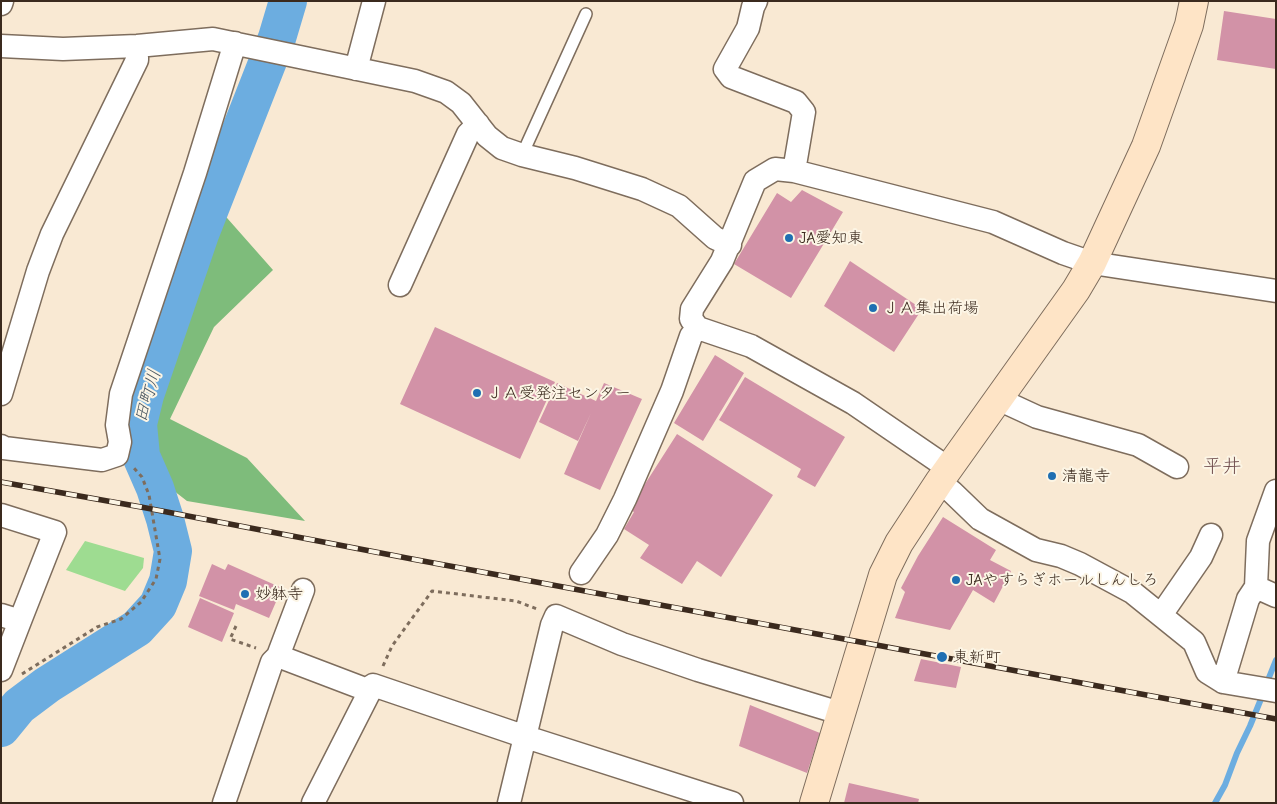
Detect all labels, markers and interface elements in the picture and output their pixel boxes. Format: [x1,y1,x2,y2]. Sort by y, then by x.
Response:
place label: JA愛知東 [799,228,864,248]
marker: JA愛知東 [783,232,795,244]
place label: ＪＡ集出荷場 [883,298,979,318]
marker: ＪＡ集出荷場 [867,302,879,314]
water label: 田町川 [130,367,166,425]
place label: ＪＡ受発注センター [487,383,631,403]
marker: ＪＡ受発注センター [471,387,483,399]
district label: 平井 [1203,456,1241,478]
place label: 清龍寺 [1062,466,1110,486]
marker: 清龍寺 [1046,470,1058,482]
place label: JAやすらぎホールしんしろ [966,570,1159,590]
marker: JAやすらぎホールしんしろ [950,574,962,586]
place label: 妙躰寺 [255,584,303,604]
marker: 妙躰寺 [239,588,251,600]
place label: 東新町 [953,647,1001,667]
marker: 東新町 [935,650,949,664]

